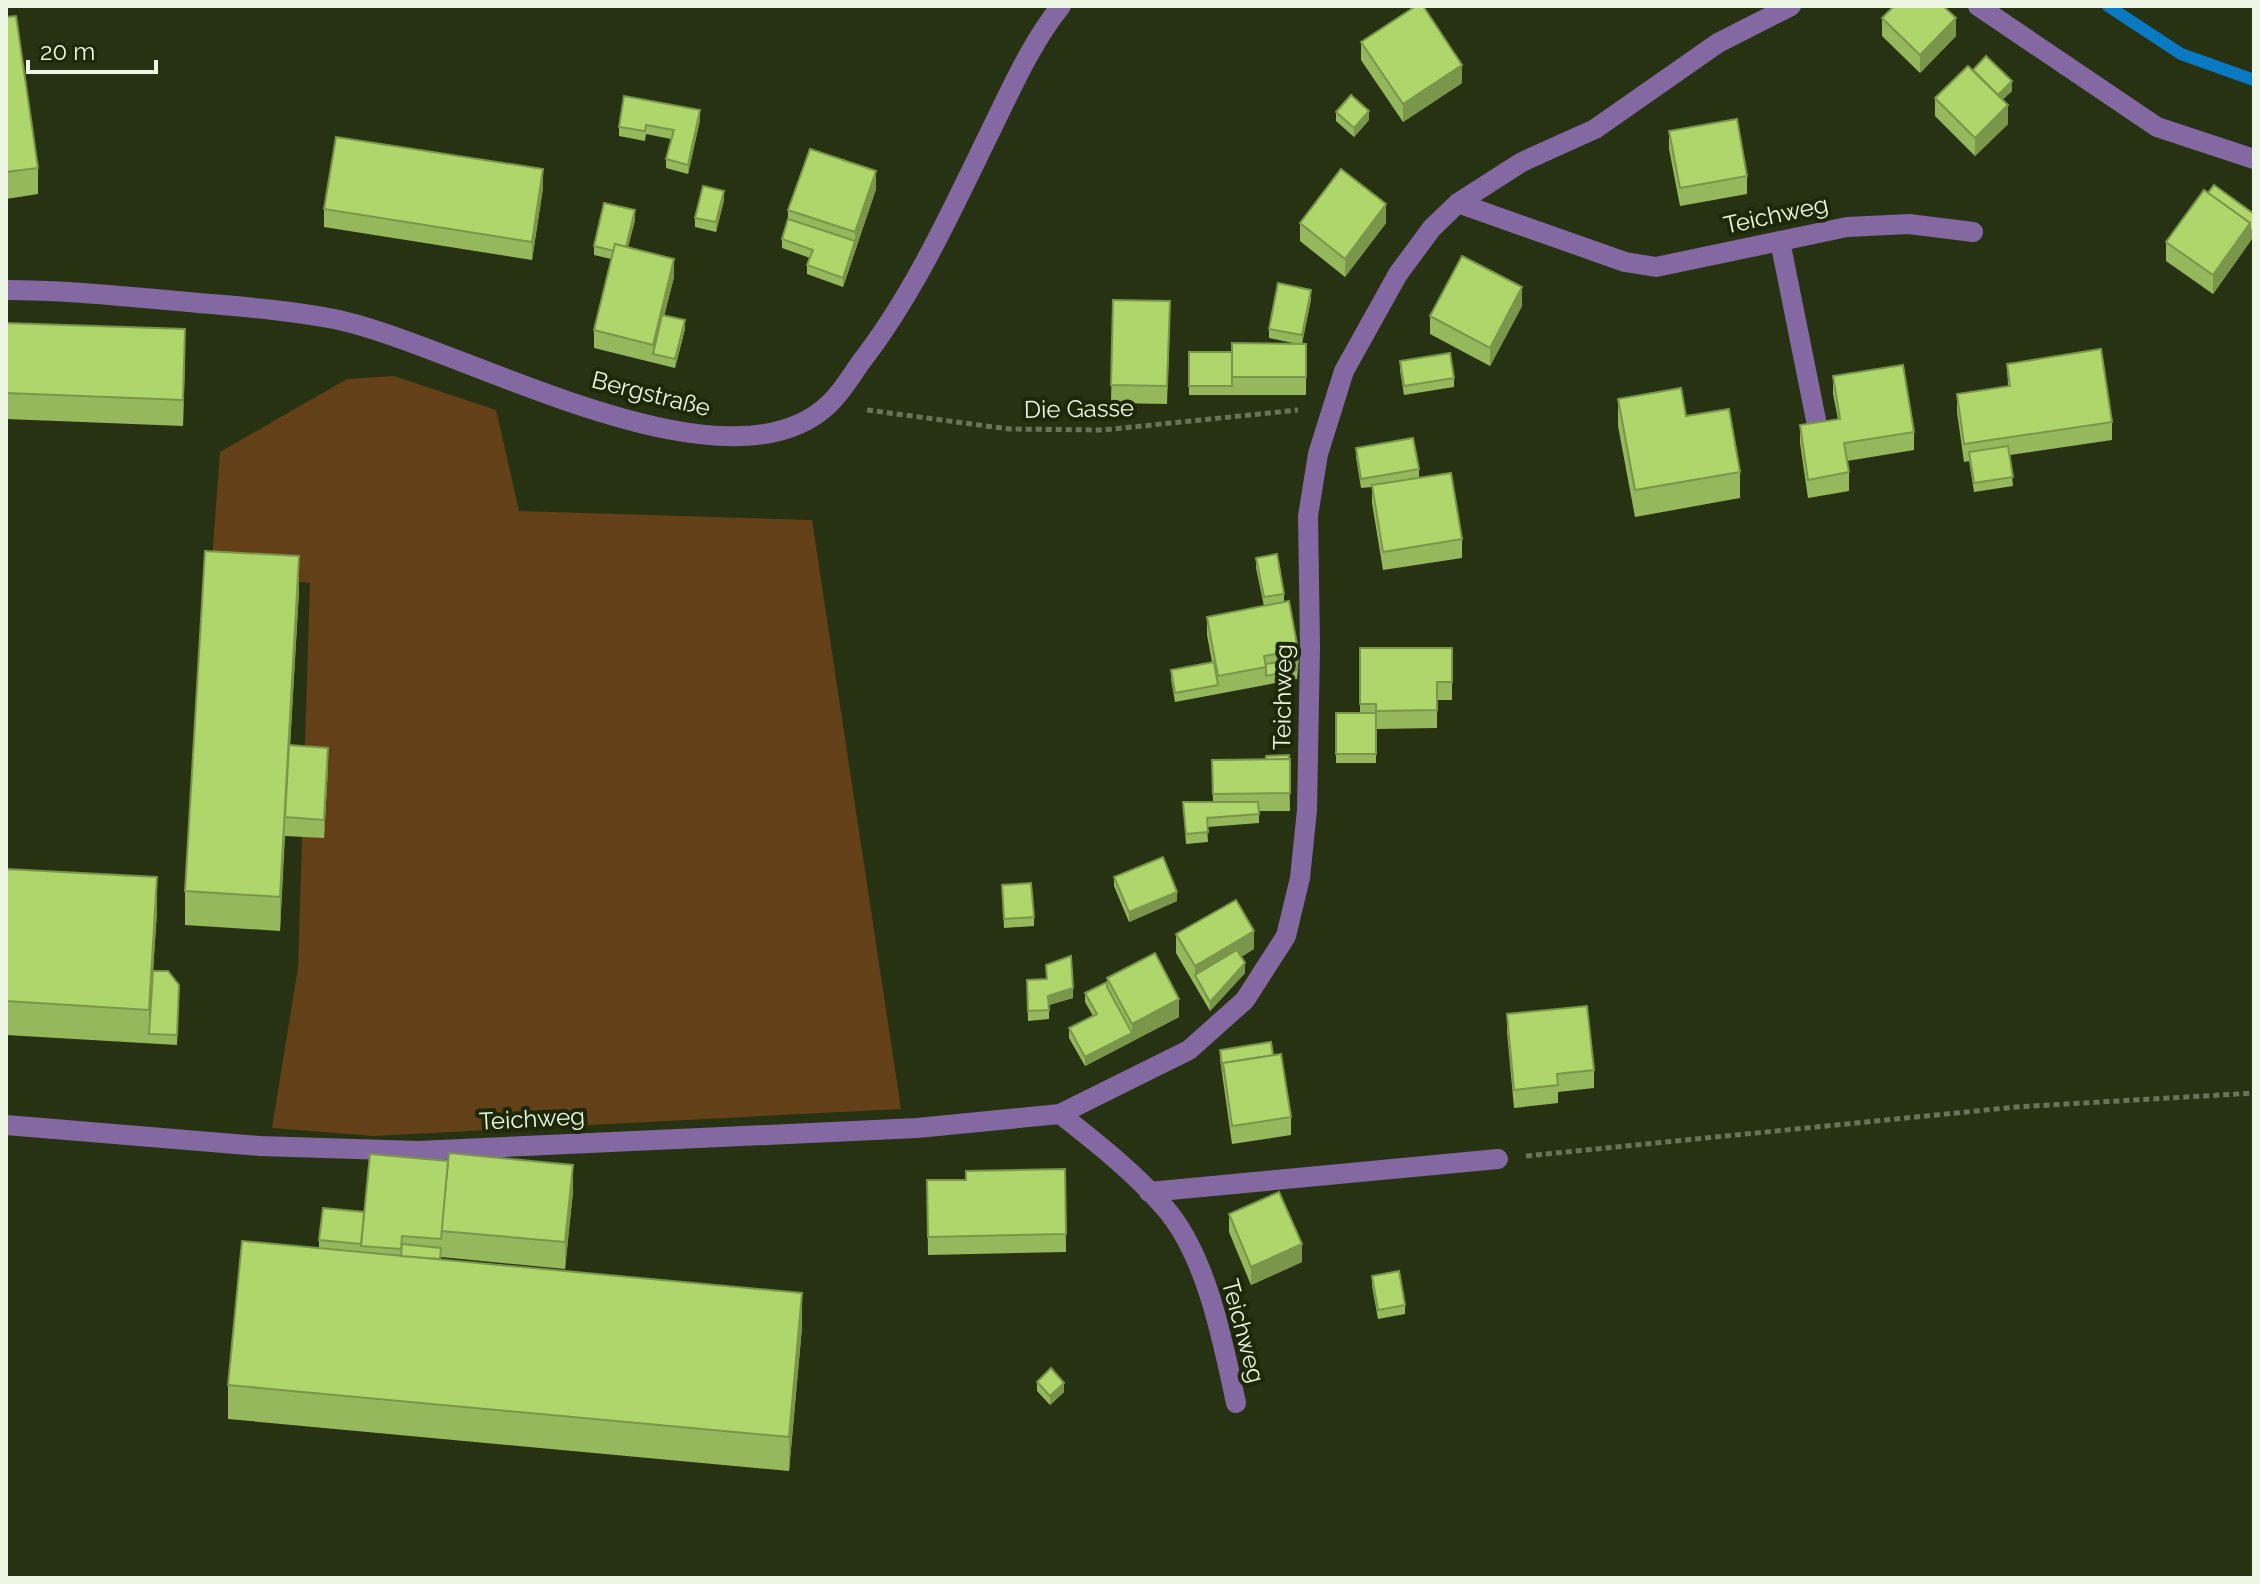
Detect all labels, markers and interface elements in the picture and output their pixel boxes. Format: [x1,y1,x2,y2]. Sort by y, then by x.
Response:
scale bar [28,24,156,74]
text: 20 m [40,37,95,66]
street label: Teichweg [1721,189,1831,240]
street label: Bergstraße [589,365,714,422]
street label: Die Gasse [1024,393,1134,424]
street label: Teichweg [1267,644,1298,750]
street label: Teichweg [478,1101,586,1136]
street label: Teichweg [1216,1276,1271,1386]

